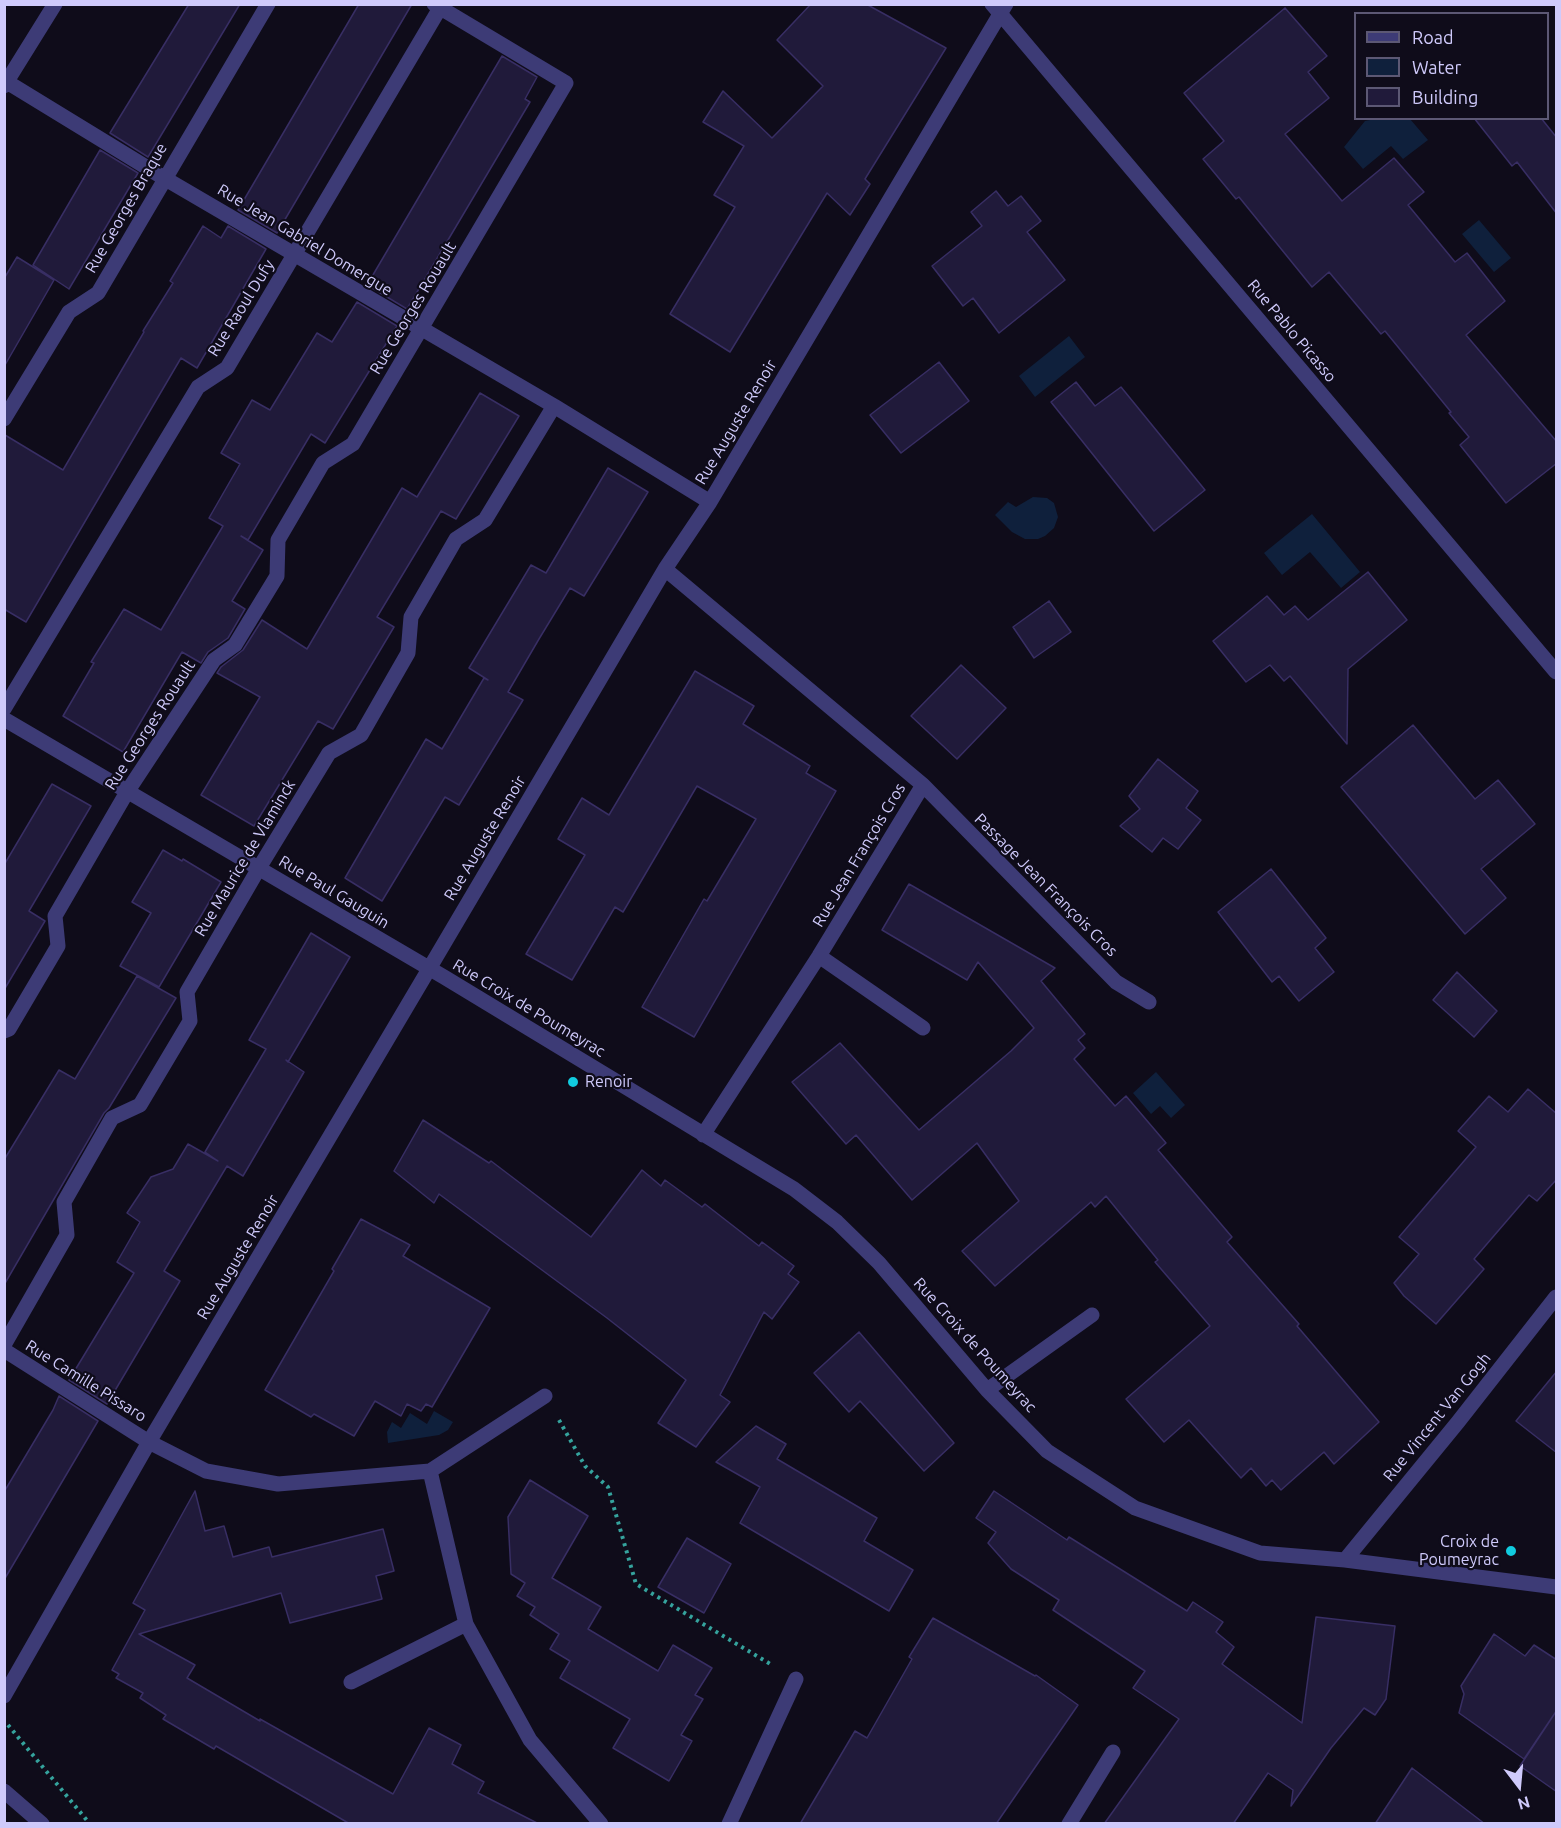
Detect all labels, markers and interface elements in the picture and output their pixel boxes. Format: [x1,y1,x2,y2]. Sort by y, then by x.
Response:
legend [1354,12,1549,120]
text: Road [1412,27,1454,47]
text: Water [1412,57,1461,77]
text: Building [1412,87,1478,107]
street label: Rue Georges Braque [81,140,171,276]
street label: Rue Jean Gabriel Domergue [214,180,396,300]
street label: Rue Georges Rouault [366,238,460,378]
street label: Rue Raoul Dufy [204,256,278,360]
street label: Rue Pablo Picasso [1243,276,1341,386]
street label: Rue Auguste Renoir [691,356,781,488]
street label: Rue Georges Rouault [101,656,199,794]
street label: Rue Auguste Renoir [440,772,530,904]
street label: Rue Maurice de Vlaminck [191,776,299,940]
street label: Rue Jean François Cros [808,780,910,930]
street label: Passage Jean François Cros [971,810,1121,960]
street label: Rue Paul Gauguin [275,851,393,933]
street label: Rue Croix de Poumeyrac [449,955,609,1061]
place label: Renoir [585,1072,632,1092]
marker: Renoir [566,1075,580,1089]
street label: Rue Auguste Renoir [193,1191,283,1323]
street label: Rue Croix de Poumeyrac [910,1274,1040,1416]
street label: Rue Camille Pissaro [22,1336,150,1426]
street label: Rue Vincent Van Gogh [1379,1349,1495,1485]
place label: Croix de Poumeyrac [1419,1532,1499,1570]
marker: Croix de Poumeyrac [1504,1544,1518,1558]
north arrow [1489,1756,1549,1816]
text: N [1516,1793,1532,1814]

